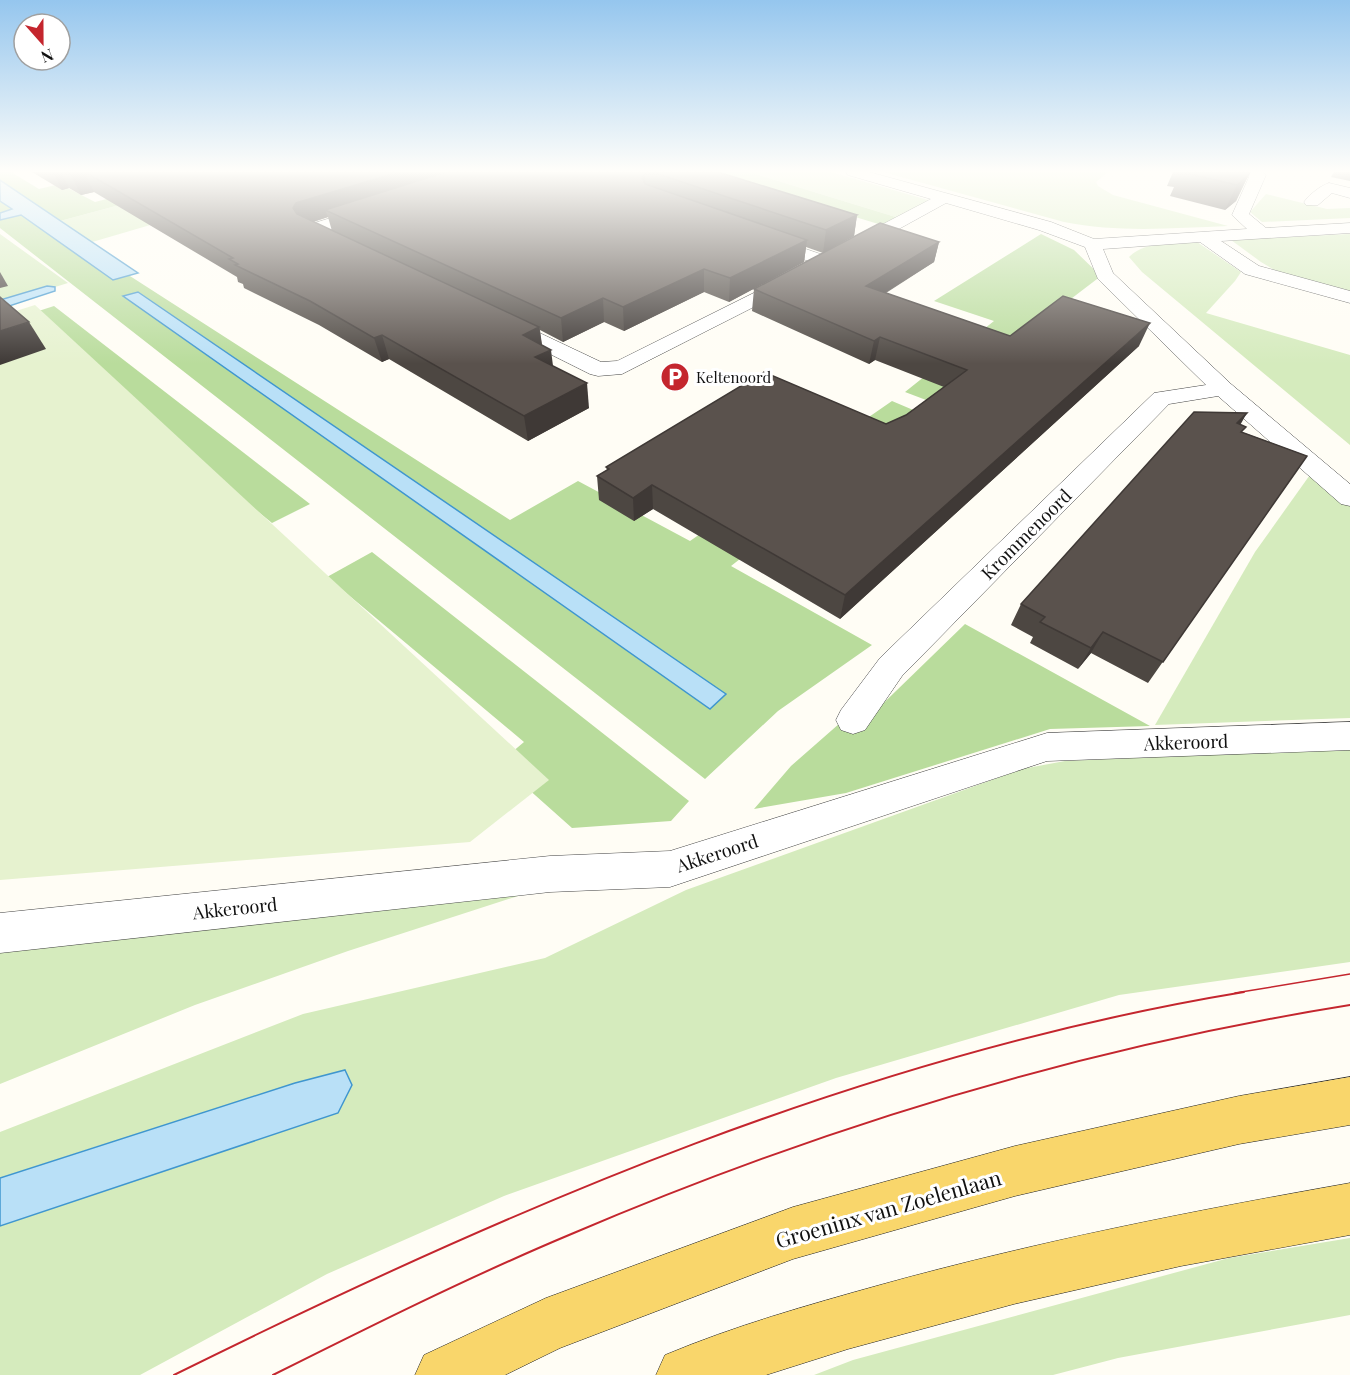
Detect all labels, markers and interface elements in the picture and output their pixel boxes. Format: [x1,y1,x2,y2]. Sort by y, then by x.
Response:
north arrow [12,12,72,72]
text: N [38,45,57,69]
parking icon: Keltenoord [659,361,691,393]
place label: Keltenoord [696,367,771,387]
street label: Krommenoord [975,483,1077,585]
street label: Akkeroord [1142,729,1229,756]
street label: Akkeroord [672,828,761,878]
street label: Akkeroord [191,892,279,924]
street label: Groeninx van Zoelenlaan [772,1162,1005,1254]

